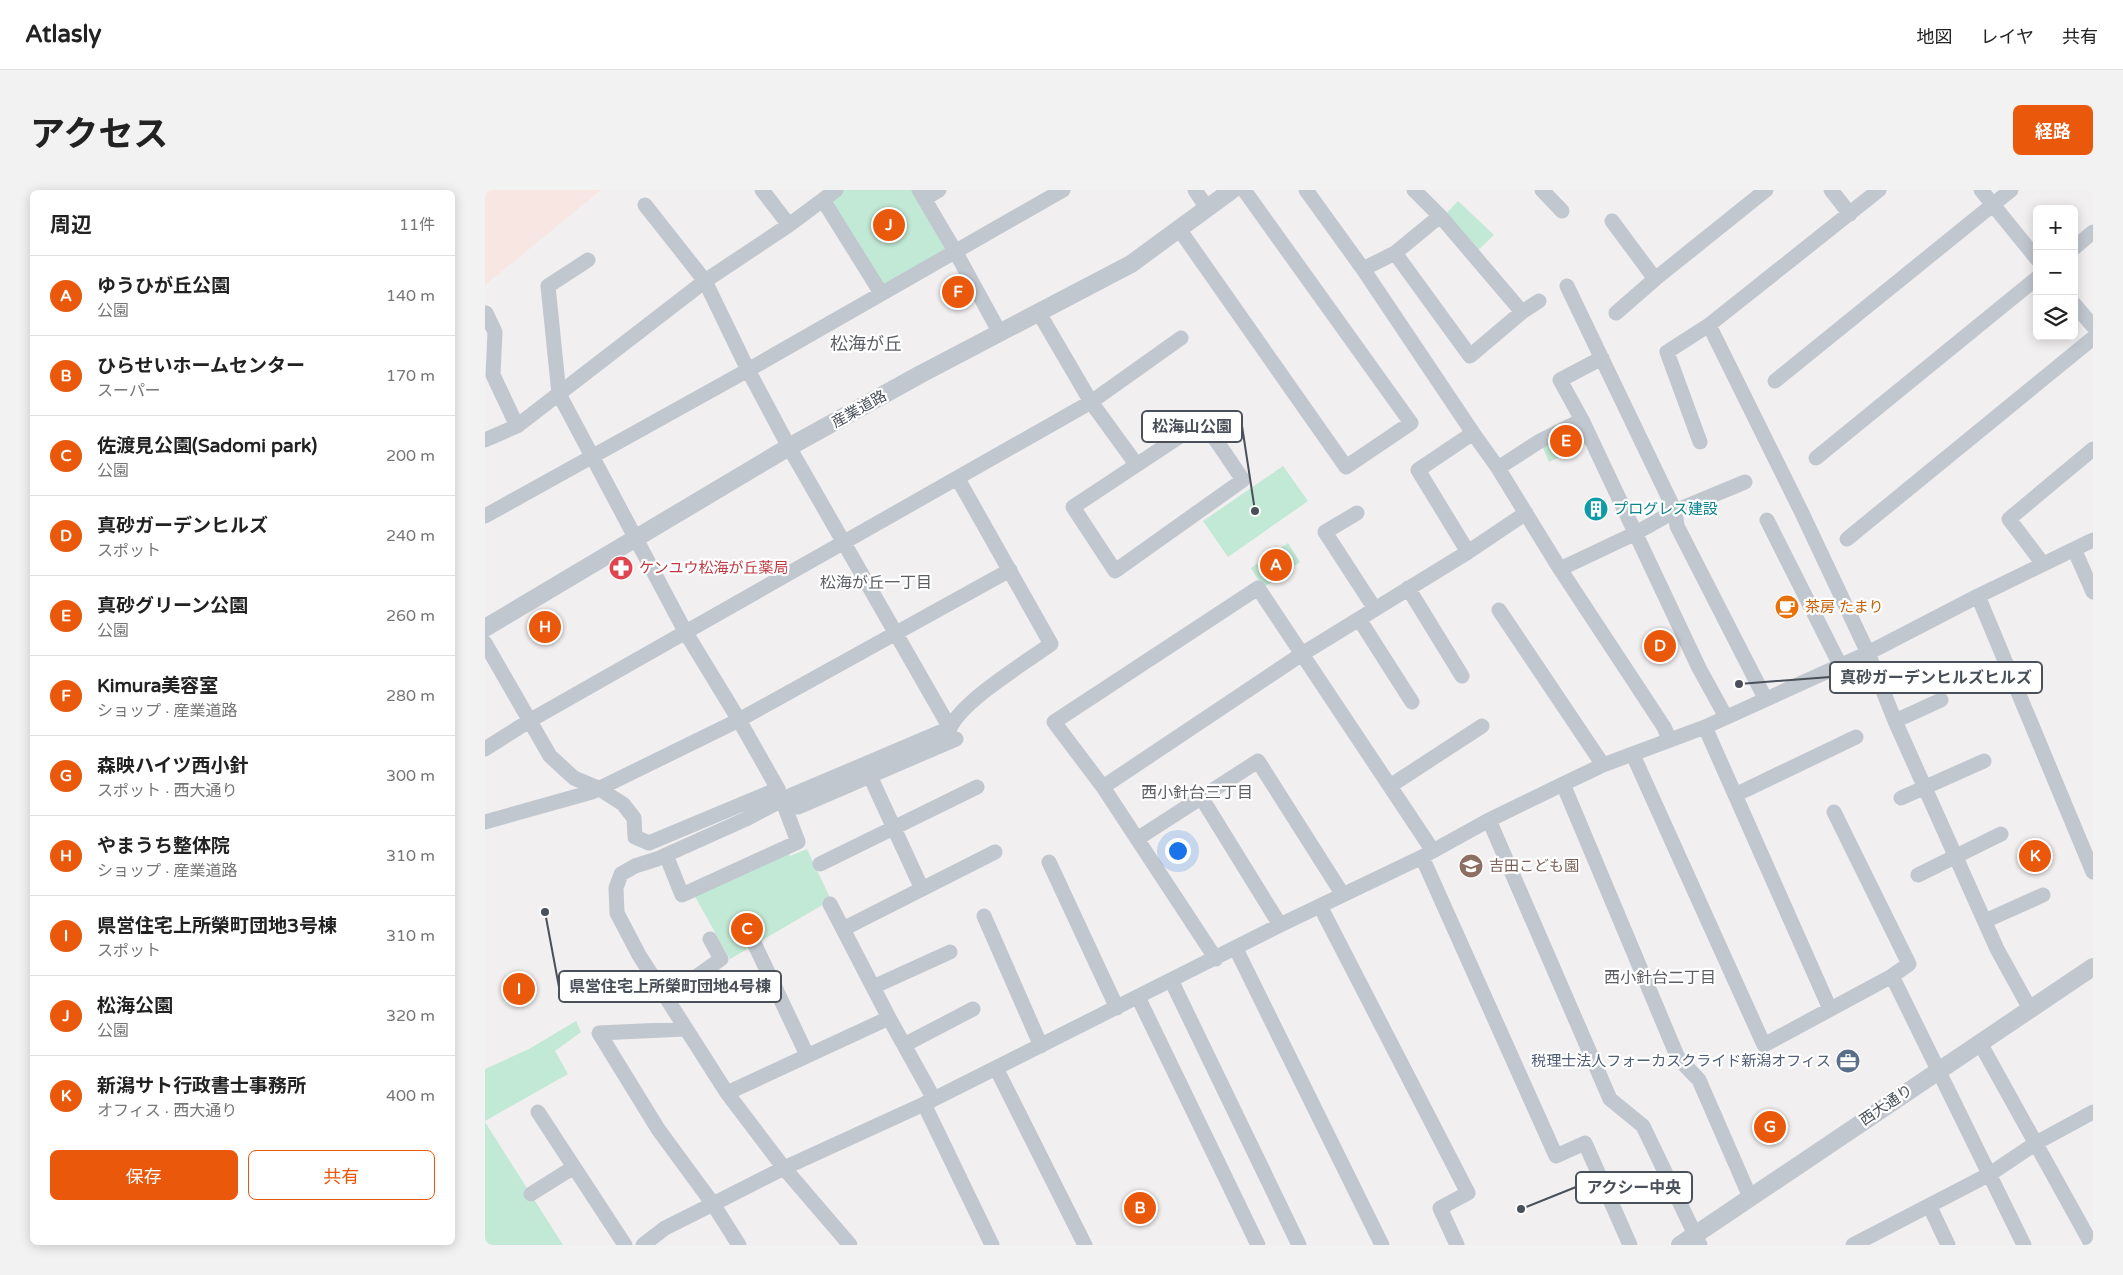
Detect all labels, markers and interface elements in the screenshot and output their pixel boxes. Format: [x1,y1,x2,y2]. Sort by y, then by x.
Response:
text: Atlasly [25,20,101,49]
text: 地図 [1917,26,1953,48]
text: レイヤ [1981,26,2034,48]
text: 共有 [2062,26,2098,48]
button: 経路 [2013,105,2093,155]
text: アクセス [30,114,168,156]
map controls [2033,205,2078,340]
button: + [2033,205,2078,250]
pin: J [873,206,905,244]
text: 周辺 [50,213,92,238]
text: 11件 [399,215,435,235]
button: − [2033,250,2078,295]
pin: F [942,273,974,311]
text: ゆうひが丘公園 [97,275,230,297]
text: A [60,286,72,306]
text: 140 m [386,286,435,306]
button: layers [2033,295,2078,340]
text: 公園 [97,301,129,321]
district label: 松海が丘 [830,333,902,355]
text: ひらせいホームセンター [97,355,305,377]
text: B [60,366,72,386]
text: 170 m [386,366,435,386]
text: スーパー [97,381,161,401]
street label: 産業道路 [828,387,890,431]
callout: 松海山公園 [1142,411,1242,442]
text: 松海山公園 [1152,417,1232,437]
pin: E [1550,422,1582,460]
text: 佐渡見公園(Sadomi park) [97,435,317,457]
text: C [60,446,72,466]
text: 200 m [386,446,435,466]
text: 公園 [97,461,129,481]
building icon: プログレス建設 [1583,496,1609,522]
place label: プログレス建設 [1613,500,1718,518]
text: 真砂ガーデンヒルズ [97,515,268,537]
text: D [60,526,72,546]
text: 240 m [386,526,435,546]
text: スポット [97,541,161,561]
pin: A [1260,546,1292,584]
pharmacy icon: ケンユウ松海が丘薬局 [608,555,634,581]
place label: ケンユウ松海が丘薬局 [639,559,789,577]
district label: 松海が丘一丁目 [820,573,932,593]
cafe icon: 茶房 たまり [1774,594,1800,620]
text: 真砂グリーン公園 [97,595,248,617]
place label: 茶房 たまり [1805,598,1883,616]
text: E [61,606,71,626]
text: 260 m [386,606,435,626]
pin: H [529,608,561,646]
text: 公園 [97,621,129,641]
pin: D [1644,627,1676,665]
callout: 真砂ガーデンヒルズヒルズ [1830,662,2042,693]
text: 真砂ガーデンヒルズヒルズ [1840,668,2032,688]
text: Kimura美容室 [97,675,218,697]
text: F [61,686,71,706]
text: 280 m [386,686,435,706]
text: ショップ · 産業道路 [97,701,237,721]
text: 森映ハイツ西小針 [97,755,249,777]
text: G [60,766,72,786]
text: 300 m [386,766,435,786]
text: スポット · 西大通り [97,781,237,801]
district label: 西小針台三丁目 [1141,783,1253,803]
text: やまうち整体院 [97,835,230,857]
pin: K [2019,837,2051,875]
your location [1165,838,1191,864]
text: H [60,846,72,866]
text: 310 m [386,846,435,866]
school or university icon: 吉田こども園 [1458,853,1484,879]
place label: 吉田こども園 [1489,857,1579,875]
text: ショップ · 産業道路 [97,861,237,881]
pin: C [731,910,763,948]
text: 県営住宅上所榮町団地3号棟 [97,915,337,937]
text: I [64,926,68,946]
text: 310 m [386,926,435,946]
text: スポット [97,941,161,961]
district label: 西小針台二丁目 [1604,968,1716,988]
pin: I [503,970,535,1008]
callout: 県営住宅上所榮町団地4号棟 [559,971,781,1002]
text: 県営住宅上所榮町団地4号棟 [569,977,771,997]
text: 松海公園 [97,995,173,1017]
text: J [62,1006,70,1026]
text: 320 m [386,1006,435,1026]
text: 公園 [97,1021,129,1041]
office icon: 税理士法人フォーカスクライド新潟オフィス [1835,1048,1861,1074]
place label: 税理士法人フォーカスクライド新潟オフィス [1531,1052,1831,1070]
text: 新潟サト行政書士事務所 [97,1075,306,1097]
street label: 西大通り [1856,1081,1916,1129]
text: K [61,1086,71,1106]
text: 400 m [386,1086,435,1106]
text: オフィス · 西大通り [97,1101,237,1121]
pin: G [1754,1108,1786,1146]
button: 保存 [50,1150,238,1200]
button: 共有 [248,1150,435,1200]
callout: アクシー中央 [1576,1172,1692,1203]
text: アクシー中央 [1586,1178,1682,1198]
pin: B [1124,1189,1156,1227]

